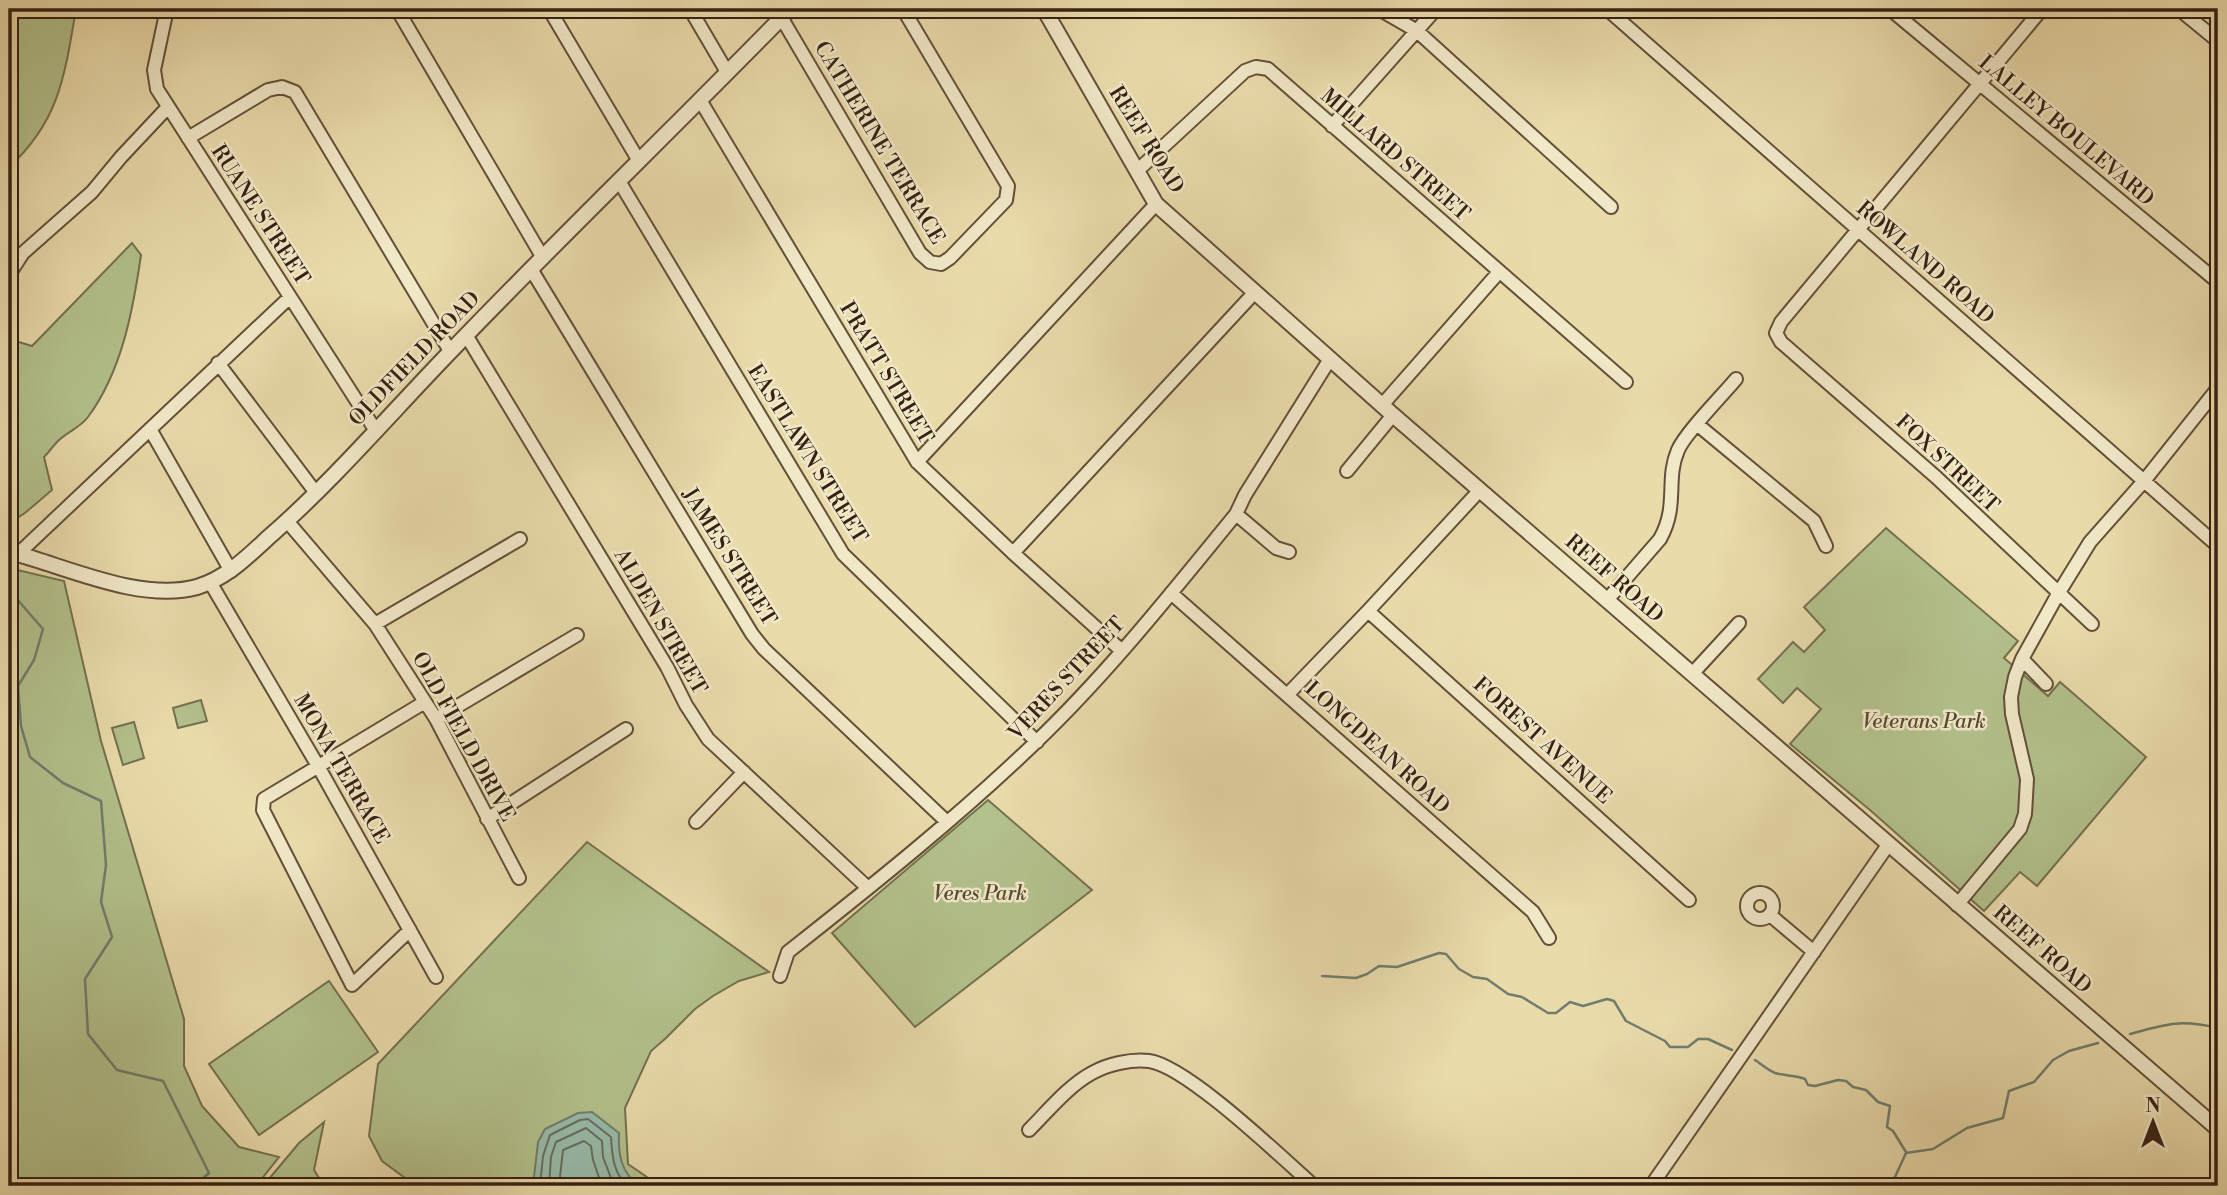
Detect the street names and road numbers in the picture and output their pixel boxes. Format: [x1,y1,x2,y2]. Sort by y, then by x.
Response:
street label: CATHERINE TERRACE [808,37,950,249]
street label: LALLEY BOULEVARD [1973,50,2159,212]
street label: REEF ROAD [1103,81,1189,199]
street label: MILLARD STREET [1315,83,1475,227]
street label: RUANE STREET [205,140,315,290]
street label: ROWLAND ROAD [1851,196,1999,330]
street label: OLDFIELD ROAD [344,286,486,432]
street label: PRATT STREET [833,297,939,449]
street label: EASTLAWN STREET [741,360,873,549]
street label: FOX STREET [1890,409,2004,519]
street label: JAMES STREET [676,482,782,631]
street label: REEF ROAD [1559,529,1669,629]
street label: ALDEN STREET [607,544,712,700]
street label: VERES STREET [1002,612,1131,747]
street label: OLD FIELD DRIVE [406,648,520,826]
street label: FOREST AVENUE [1467,672,1617,810]
street label: LONGDEAN ROAD [1299,676,1455,820]
street label: MONA TERRACE [287,689,395,849]
street label: REEF ROAD [1987,900,2097,1000]

